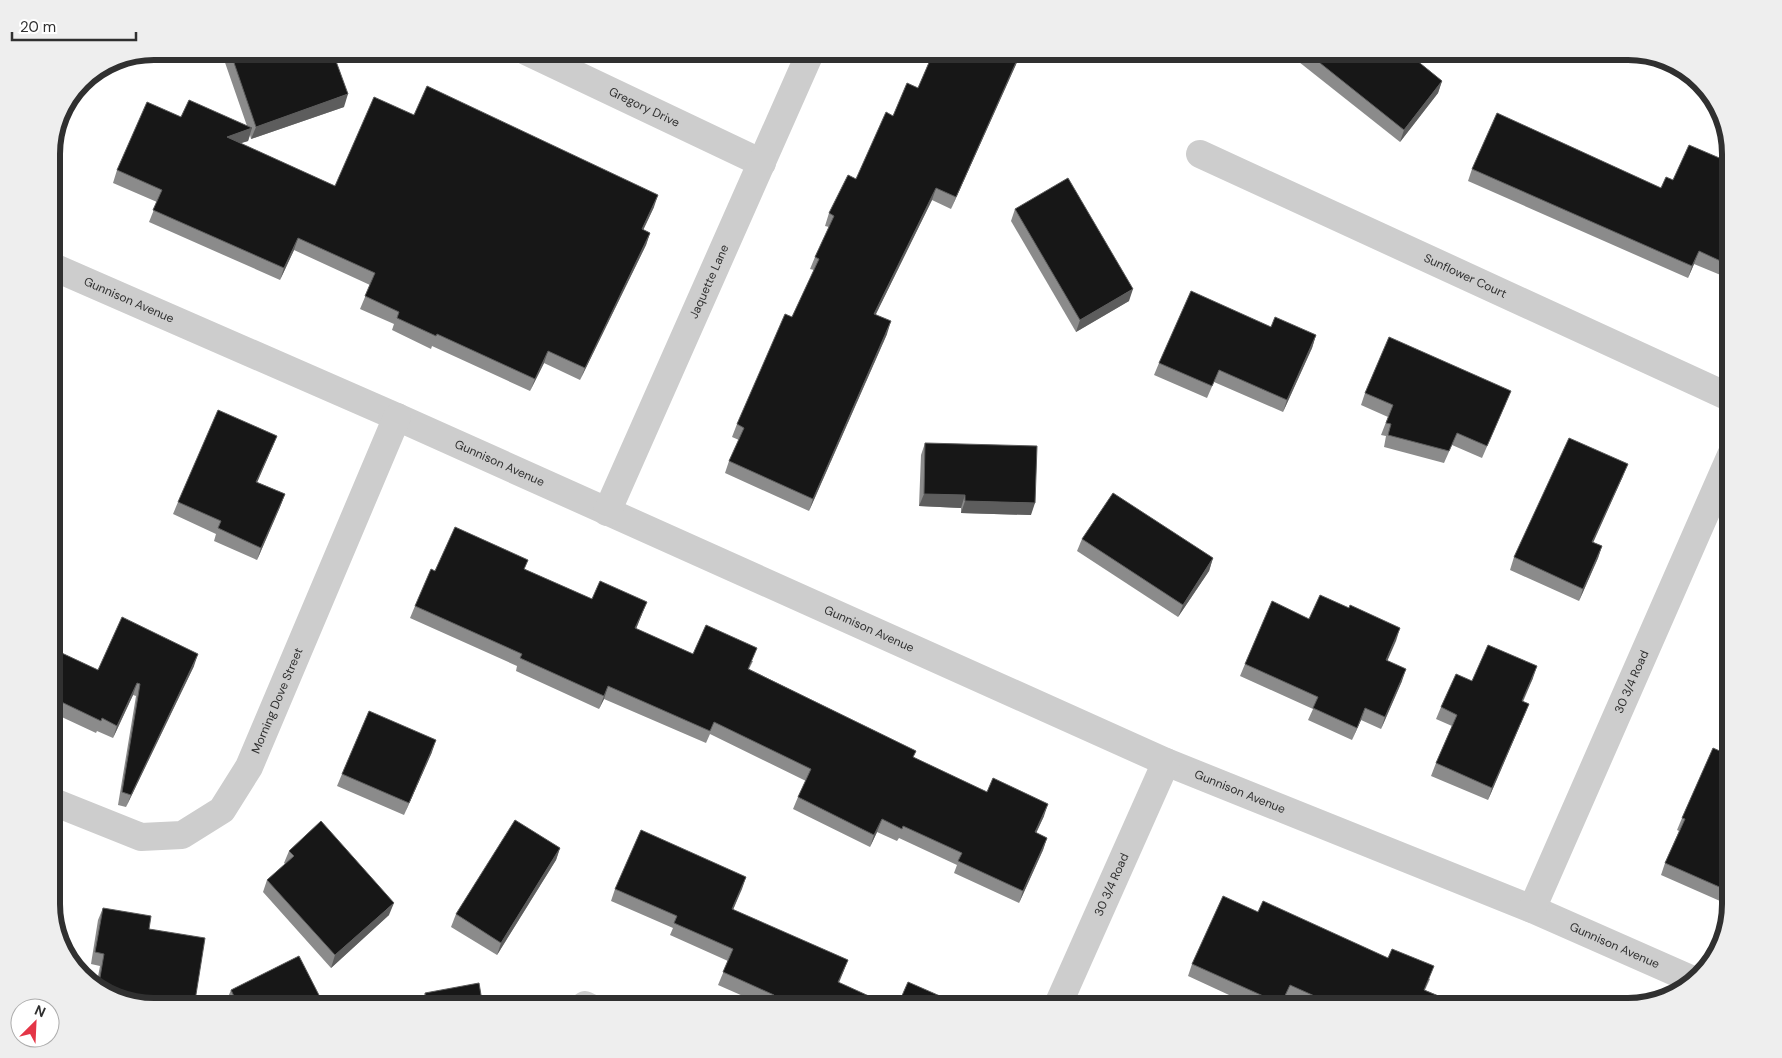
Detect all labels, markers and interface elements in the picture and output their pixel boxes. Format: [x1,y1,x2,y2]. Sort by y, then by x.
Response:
scale bar [12,10,136,42]
text: 20 m [20,17,56,37]
street label: Gregory Drive [606,84,682,131]
street label: Jaquette Lane [686,242,732,321]
street label: Sunflower Court [1421,250,1510,302]
street label: Gunnison Avenue [81,273,177,327]
street label: Gunnison Avenue [452,436,547,490]
street label: Gunnison Avenue [822,602,917,656]
street label: Morning Dove Street [248,645,307,756]
street label: 30 3/4 Road [1611,648,1652,716]
street label: Gunnison Avenue [1192,766,1288,817]
street label: 30 3/4 Road [1090,851,1132,919]
street label: Gunnison Avenue [1567,919,1662,972]
north arrow [10,998,60,1048]
text: N [32,1001,49,1021]

